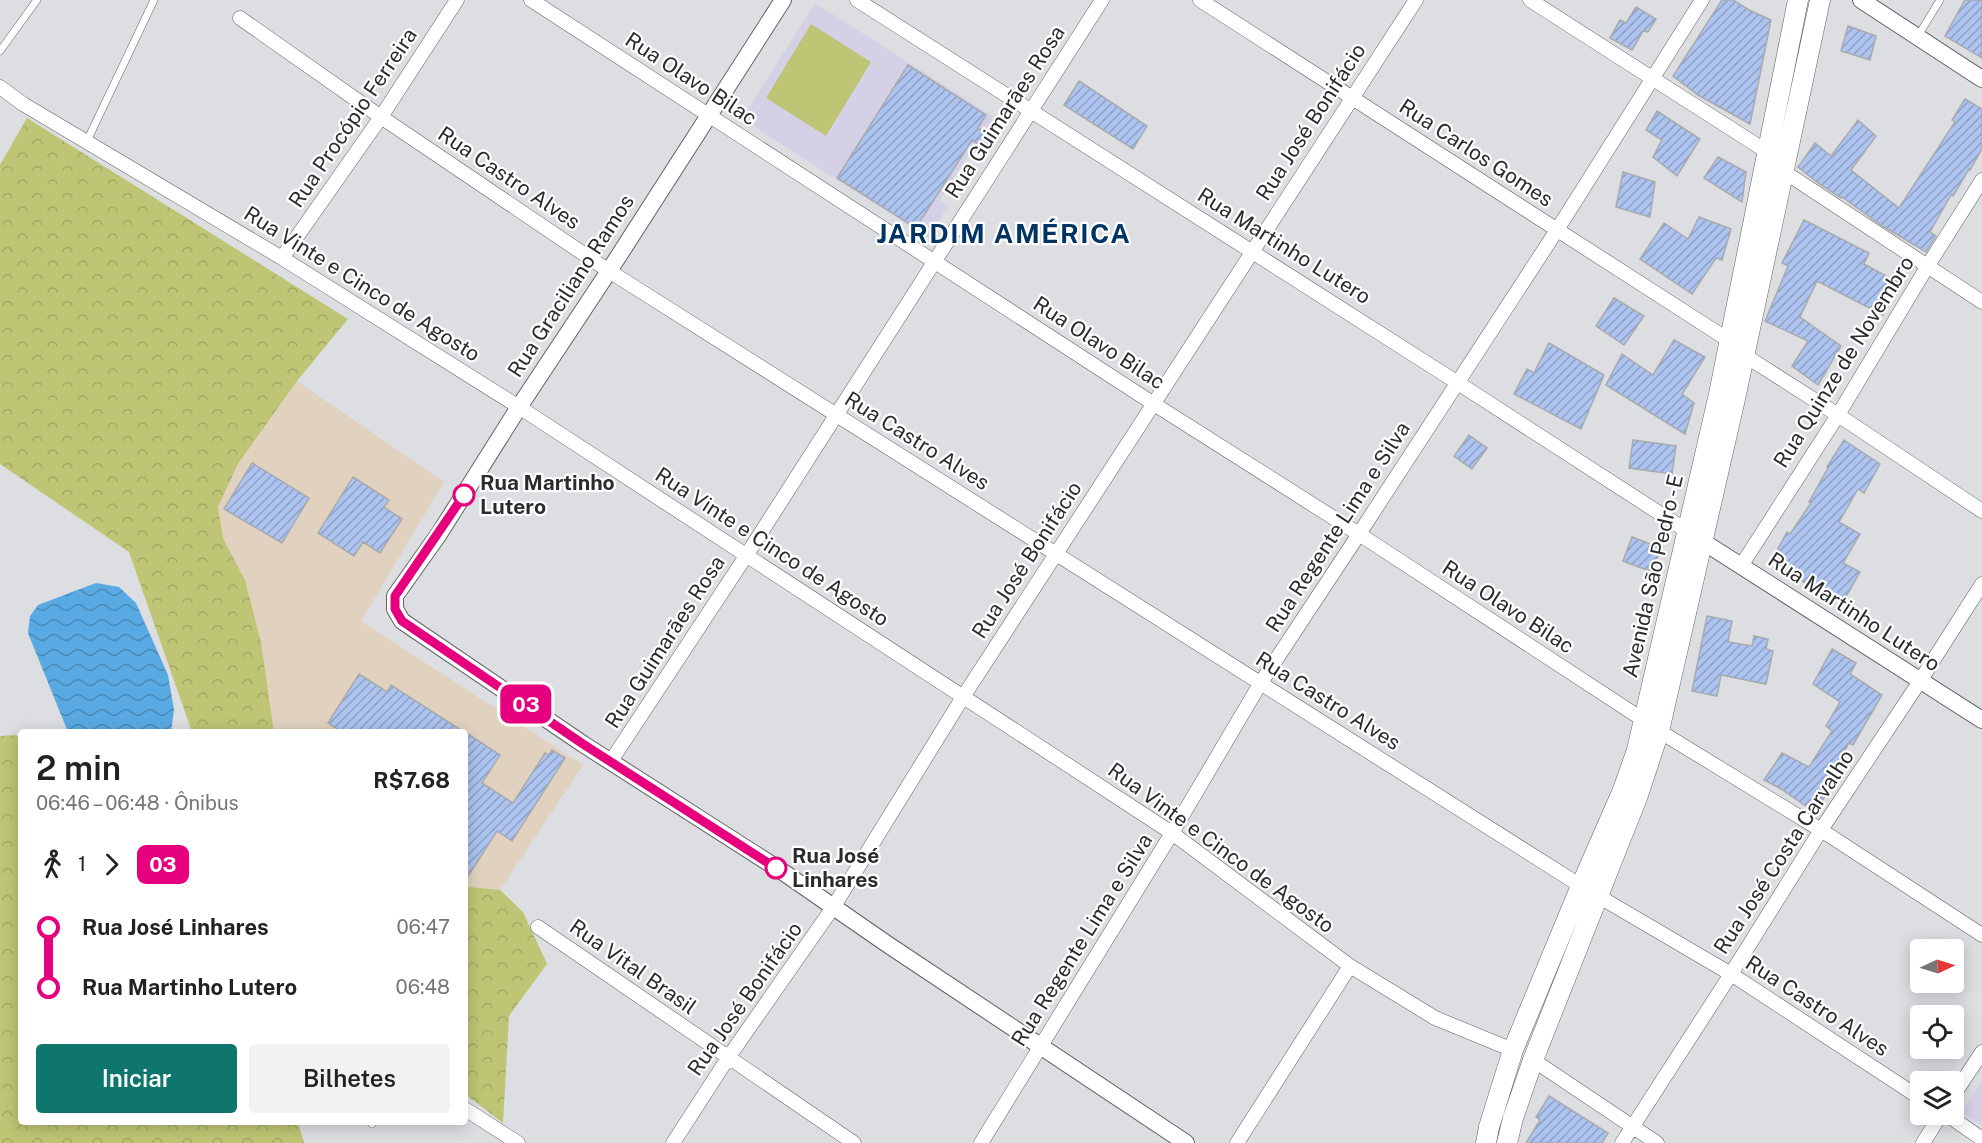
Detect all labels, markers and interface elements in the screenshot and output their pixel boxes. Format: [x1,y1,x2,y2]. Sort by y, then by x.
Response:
street label: Rua Guimarães Rosa [939,21,1070,203]
street label: Rua Procópio Ferreira [283,23,422,212]
street label: Rua Olavo Bilac [621,27,762,130]
street label: Rua José Bonifácio [1251,39,1371,205]
street label: Rua Carlos Gomes [1395,94,1558,212]
street label: Rua Castro Alves [434,121,585,234]
street label: Rua Martinho Lutero [1193,182,1376,309]
street label: Rua Graciliano Ramos [502,190,639,382]
street label: Rua Vinte e Cinco de Agosto [240,201,485,367]
district label: JARDIM AMÉRICA [877,217,1131,249]
street label: Rua Quinze de Novembro [1768,251,1919,472]
street label: Rua Olavo Bilac [1029,291,1170,394]
street label: Rua Castro Alves [840,386,994,495]
street label: Rua Regente Lima e Silva [1260,417,1415,637]
street label: Rua Vinte e Cinco de Agosto [651,462,894,632]
place label: Rua Martinho Lutero [480,470,615,519]
street label: Avenida São Pedro - E [1617,472,1688,680]
street label: Rua José Bonifácio [967,477,1087,643]
marker: Rua Martinho Lutero [453,484,475,506]
street label: Rua Martinho Lutero [1764,547,1945,676]
street label: Rua Guimarães Rosa [599,551,730,733]
street label: Rua Olavo Bilac [1438,555,1579,658]
street label: Rua Castro Alves [1251,646,1405,755]
line badge: 03 [499,684,553,724]
text: 03 [512,692,540,717]
street label: Rua José Costa Carvalho [1708,745,1859,959]
text: 2 min [36,749,121,787]
street label: Rua Vinte e Cinco de Agosto [1103,757,1339,938]
text: R$7.68 [373,767,450,793]
text: 06:46 – 06:48 · Ônibus [36,791,239,815]
street label: Rua Regente Lima e Silva [1006,829,1157,1051]
place label: Rua José Linhares [792,843,879,892]
icon: walk [36,848,69,881]
icon: forward [95,848,128,881]
text: 1 [78,852,86,876]
text: 03 [149,852,177,877]
marker: Rua José Linhares [765,857,787,879]
text: Rua José Linhares [82,914,269,940]
street label: Rua Vital Brasil [565,914,701,1019]
text: 06:47 [396,915,450,939]
street label: Rua José Bonifácio [682,917,807,1080]
north arrow [1910,939,1964,993]
map controls [1910,939,1964,1125]
street label: Rua Castro Alves [1741,950,1894,1061]
text: Rua Martinho Lutero [82,974,297,1000]
text: 06:48 [396,975,450,999]
button: locate [1910,1005,1964,1059]
button: Iniciar [36,1044,237,1113]
button: Bilhetes [249,1044,450,1113]
button: layers [1910,1071,1964,1125]

